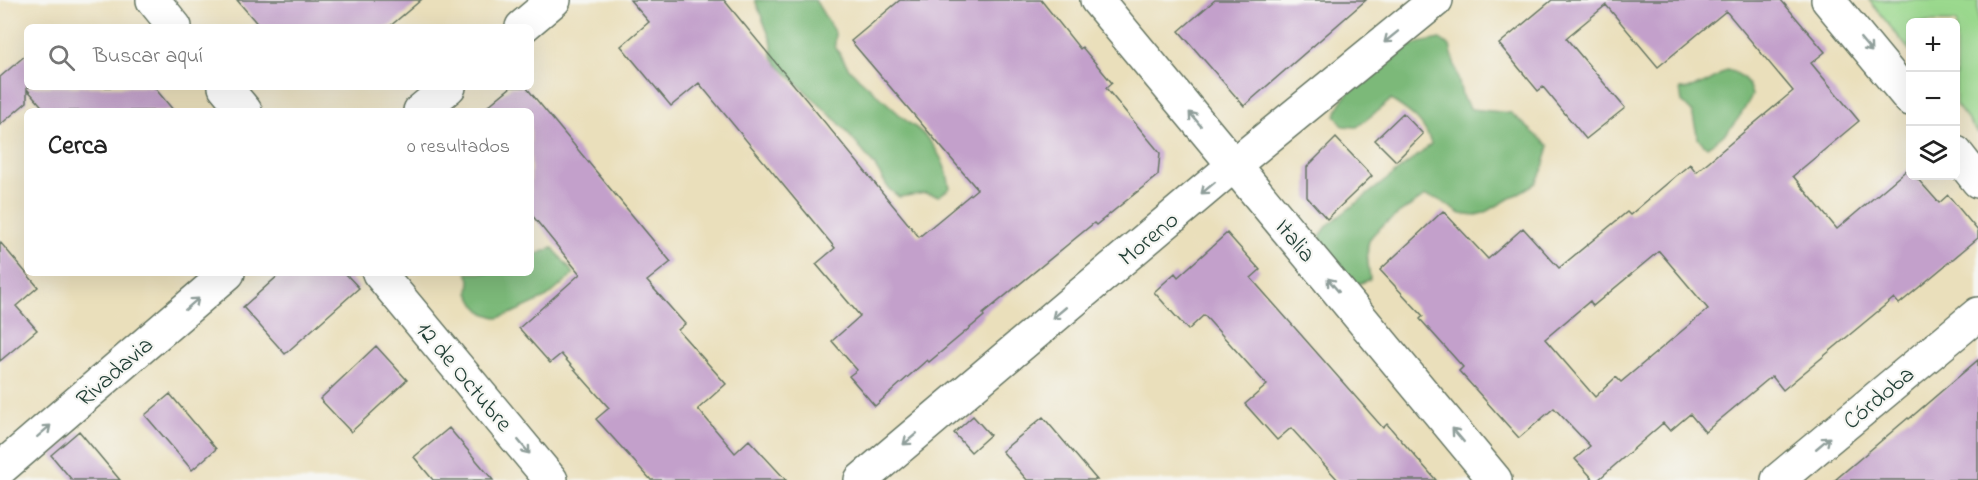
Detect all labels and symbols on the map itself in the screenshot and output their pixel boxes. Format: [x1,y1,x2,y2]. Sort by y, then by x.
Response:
one-way arrow [1384,30,1399,44]
one-way arrow [1859,37,1872,53]
one-way arrow [1188,112,1202,127]
one-way arrow [1200,181,1216,194]
street label: Moreno [1112,204,1187,276]
street label: Italia [1265,212,1323,271]
one-way arrow [1326,278,1340,293]
one-way arrow [184,297,199,311]
one-way arrow [1051,307,1067,320]
street label: 12 de Octubre [406,315,520,441]
street label: Rivadavia [69,329,162,417]
street label: Córdoba [1836,359,1923,439]
one-way arrow [36,424,51,438]
one-way arrow [1451,427,1464,443]
one-way arrow [903,432,918,446]
one-way arrow [1815,436,1831,449]
one-way arrow [517,439,530,455]

